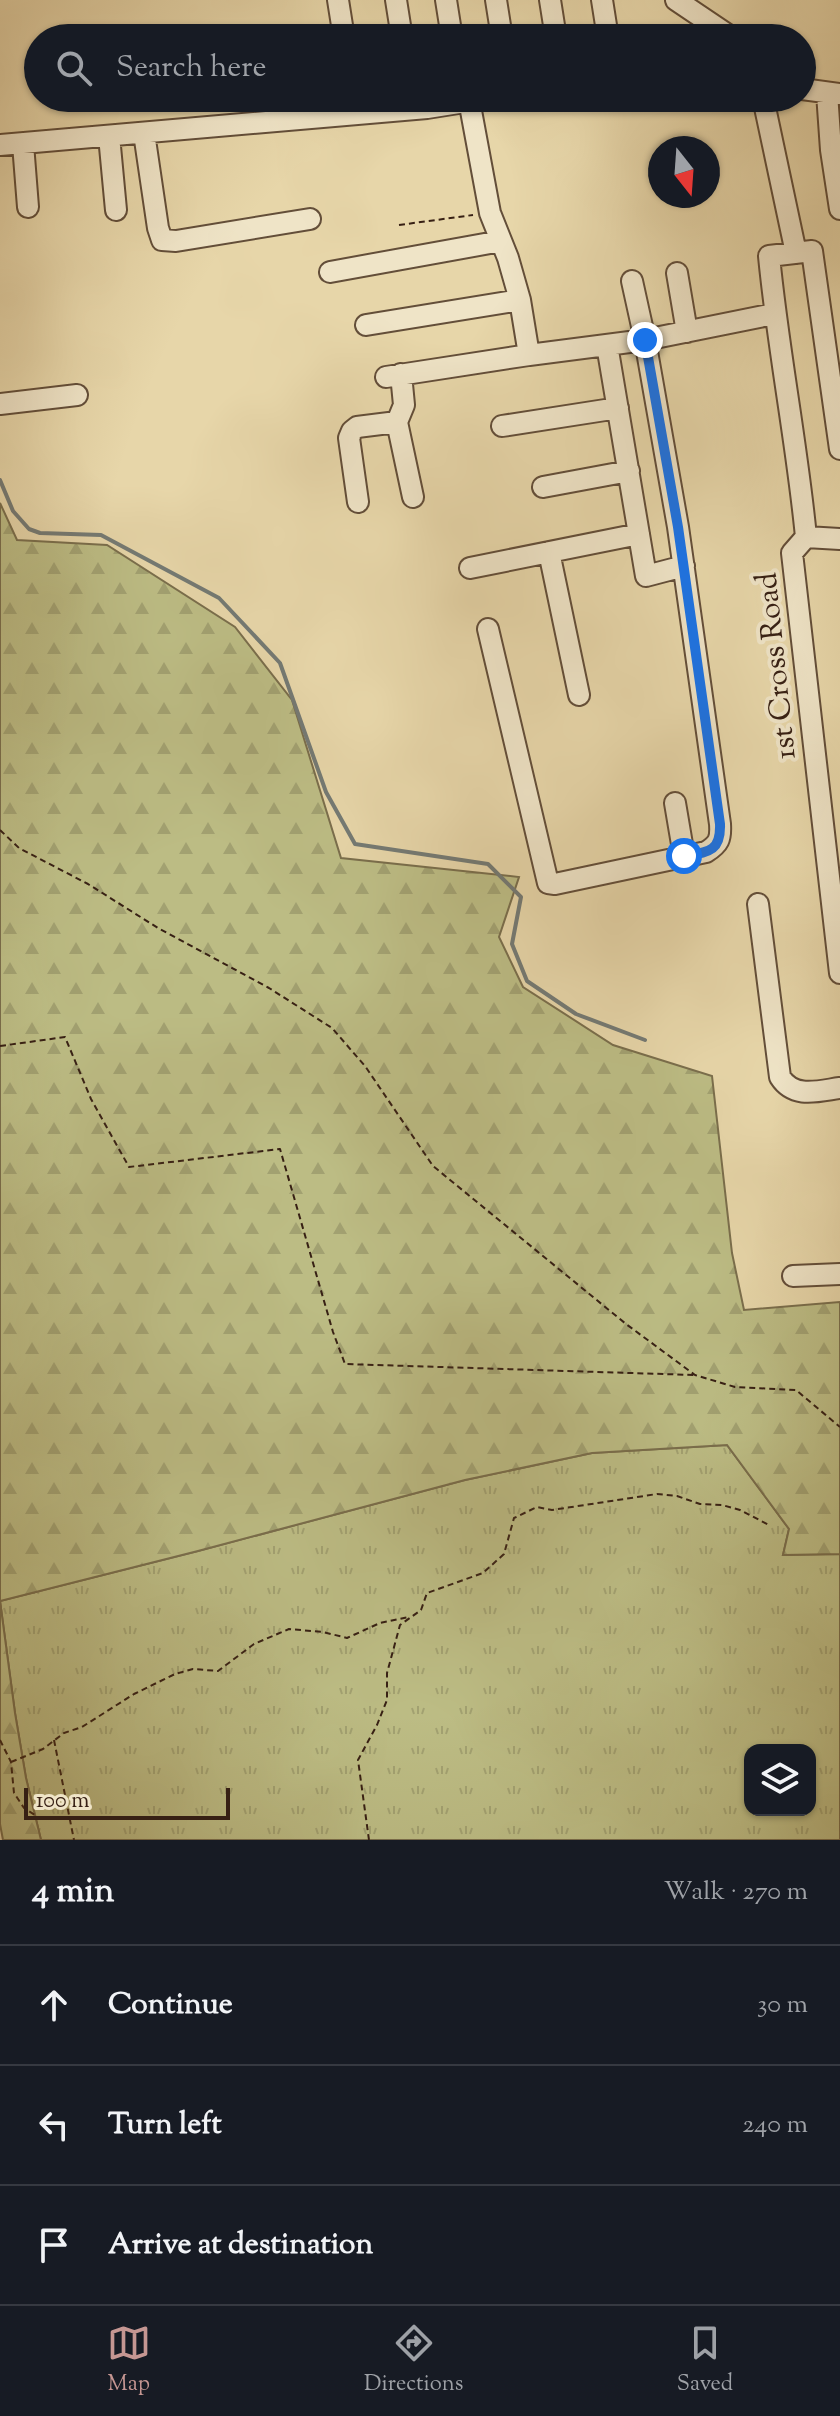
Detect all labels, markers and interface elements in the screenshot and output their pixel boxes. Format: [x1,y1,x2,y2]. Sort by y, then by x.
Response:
search box [24,24,816,112]
icon: search [52,46,96,90]
text: Search here [116,47,266,90]
north arrow [648,136,720,208]
route end [627,322,663,358]
street label: 1st Cross Road [746,570,809,761]
route start [666,838,702,874]
map controls [744,1744,816,1816]
button: layers [744,1744,816,1816]
scale bar [24,1784,230,1820]
text: 100 m [36,1786,89,1818]
text: 4 min [32,1868,114,1917]
text: Walk · 270 m [664,1874,808,1911]
icon: ahead [32,1983,76,2027]
text: Continue [108,1984,233,2027]
text: 30 m [757,1987,808,2024]
icon: left [32,2103,76,2147]
text: Turn left [108,2104,222,2147]
text: 240 m [742,2107,808,2144]
icon: arrive [32,2223,76,2267]
text: Arrive at destination [108,2224,373,2267]
tab: Map [107,2321,151,2401]
tab: Directions [364,2321,463,2401]
tab: Saved [677,2321,733,2401]

